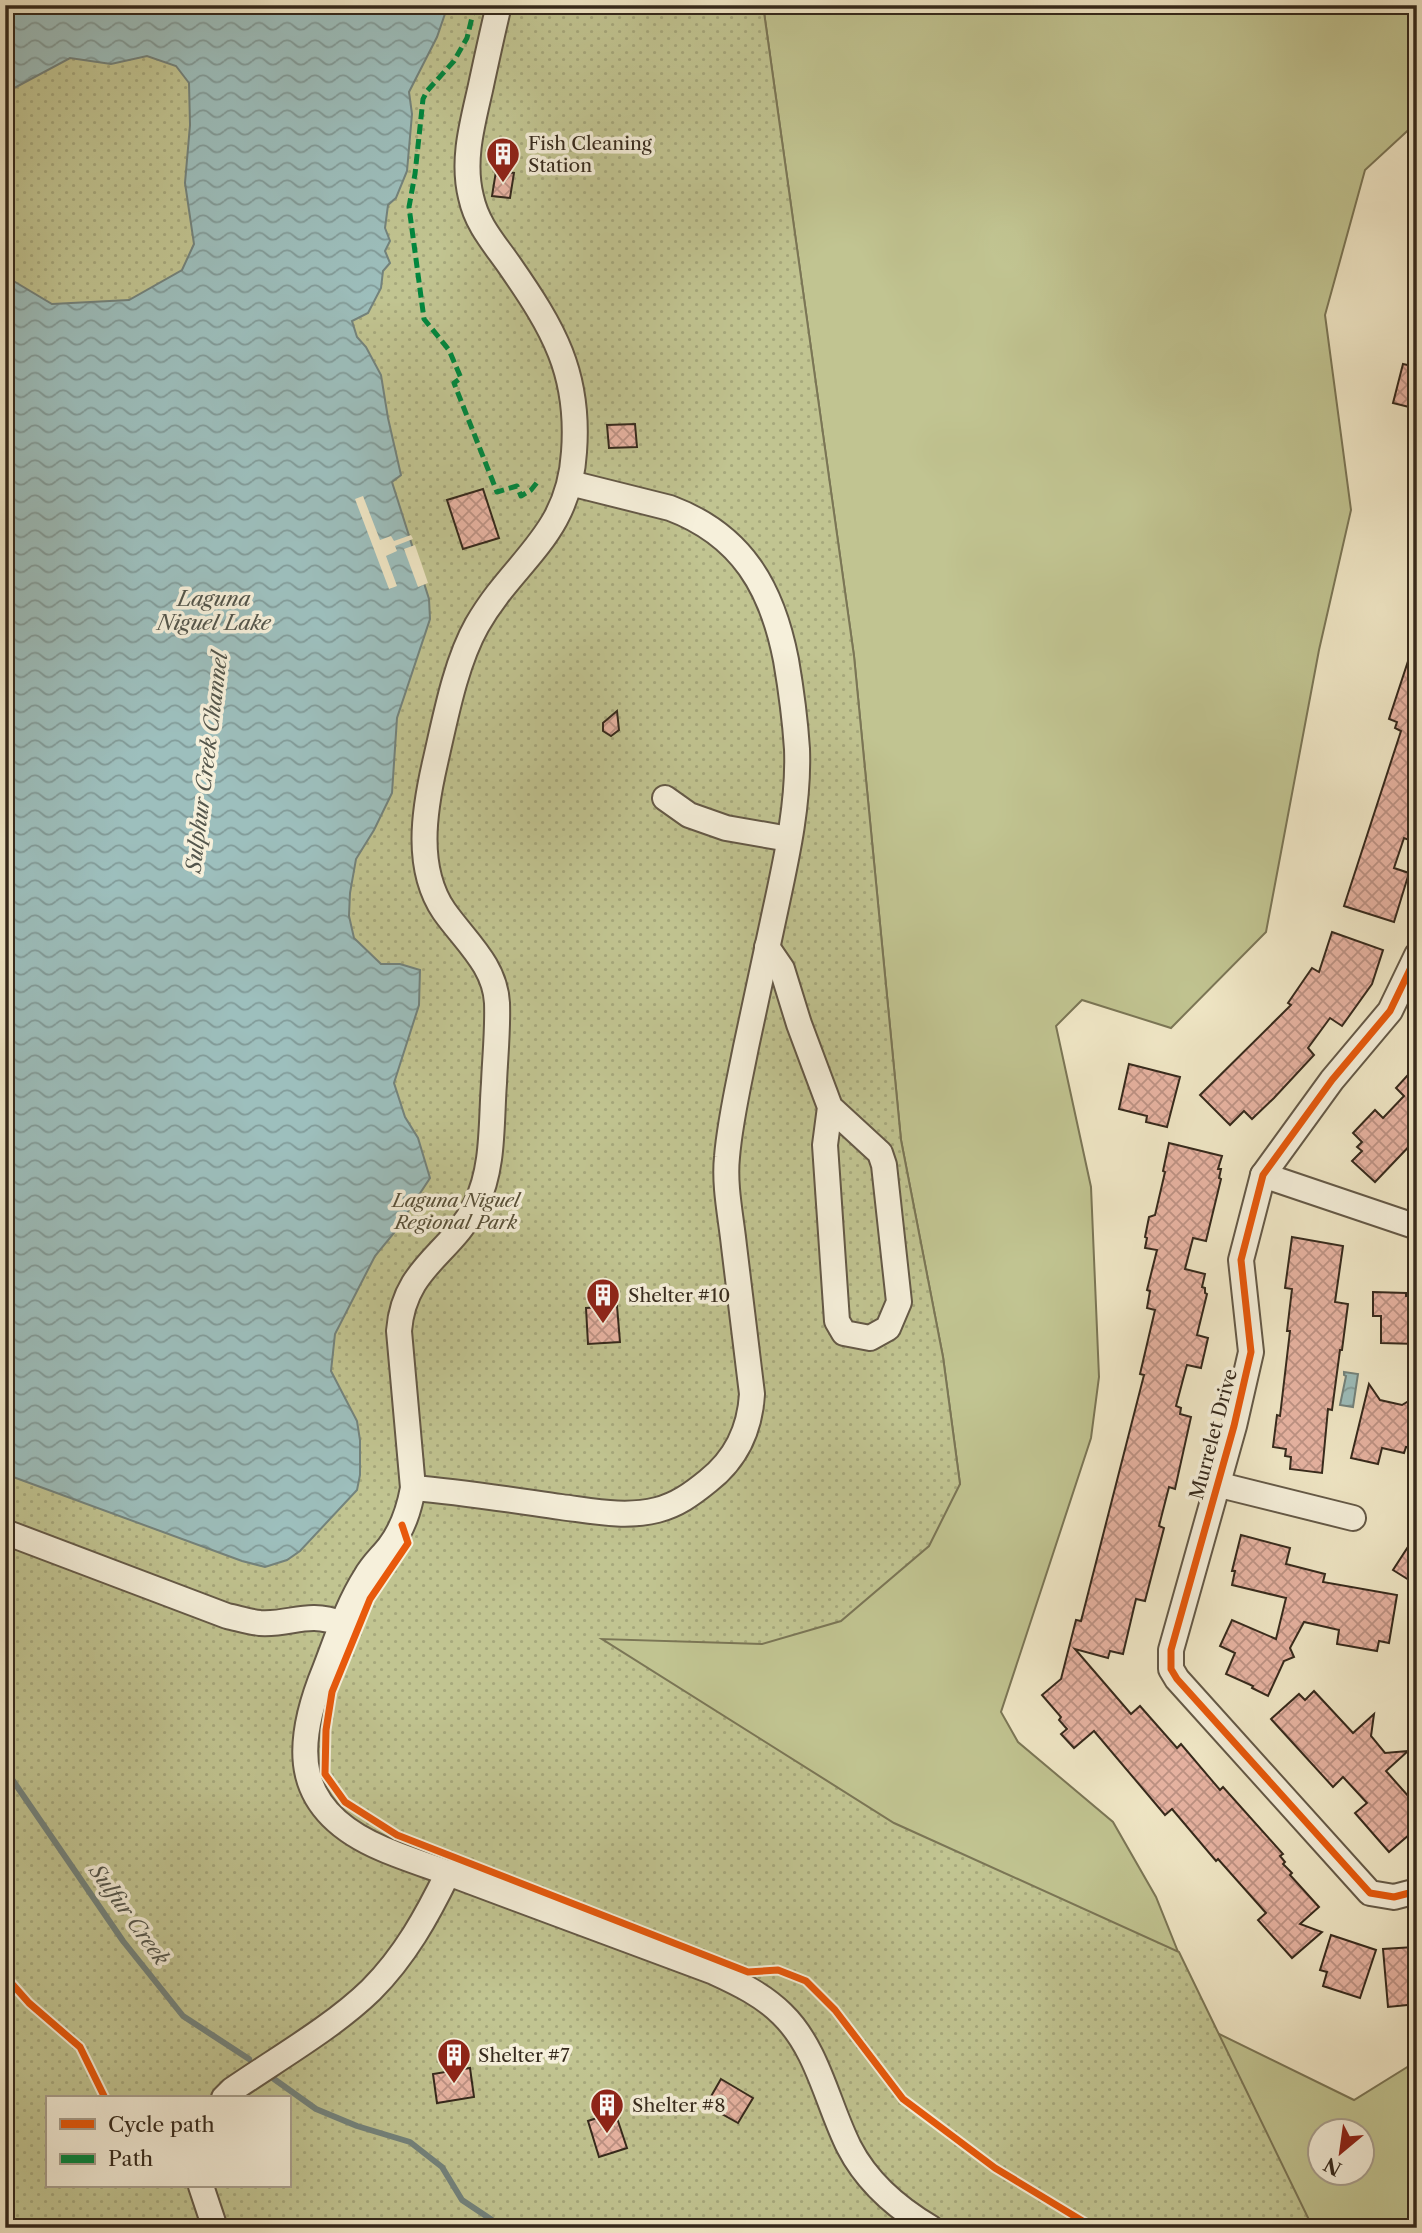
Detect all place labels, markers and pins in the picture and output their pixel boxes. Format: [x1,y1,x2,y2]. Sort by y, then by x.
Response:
place label: Fish Cleaning Station [528,132,653,177]
building icon: Fish Cleaning Station [484,135,522,184]
building icon: Shelter #10 [584,1276,622,1325]
place label: Shelter #10 [628,1284,730,1307]
building icon: Shelter #7 [435,2036,473,2085]
place label: Shelter #7 [478,2044,570,2067]
building icon: Shelter #8 [588,2086,626,2135]
place label: Shelter #8 [632,2094,726,2117]

